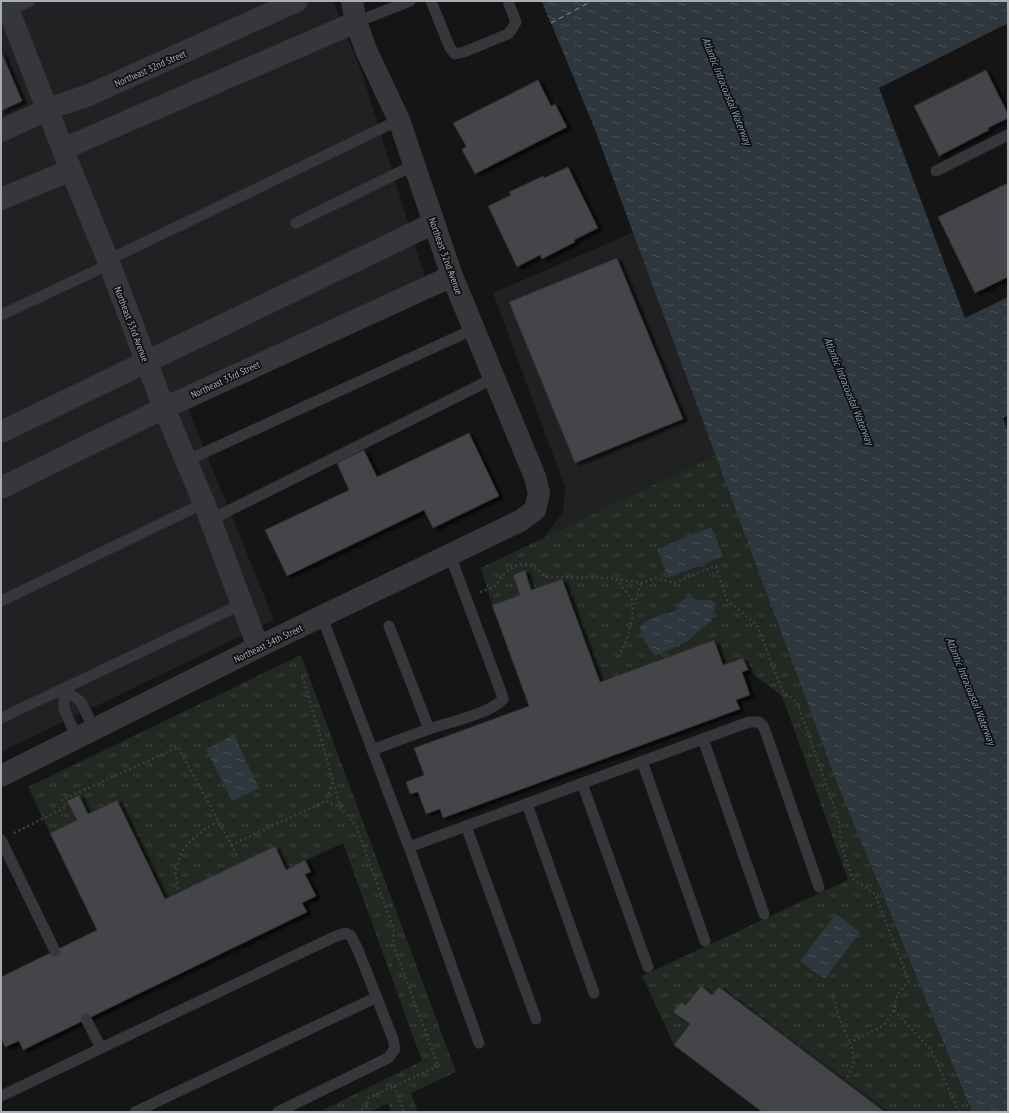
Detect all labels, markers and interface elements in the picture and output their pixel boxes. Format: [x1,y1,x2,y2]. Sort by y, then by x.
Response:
water label: Atlantic Intracoastal Waterway [699,35,756,149]
street label: Northeast 32nd Street [113,47,188,90]
street label: Northeast 32nd Avenue [426,216,466,296]
street label: Northeast 33rd Avenue [111,285,152,364]
water label: Atlantic Intracoastal Waterway [821,335,878,449]
street label: Northeast 33rd Street [188,358,262,401]
street label: Northeast 34th Street [232,621,305,666]
water label: Atlantic Intracoastal Waterway [943,635,1000,749]

